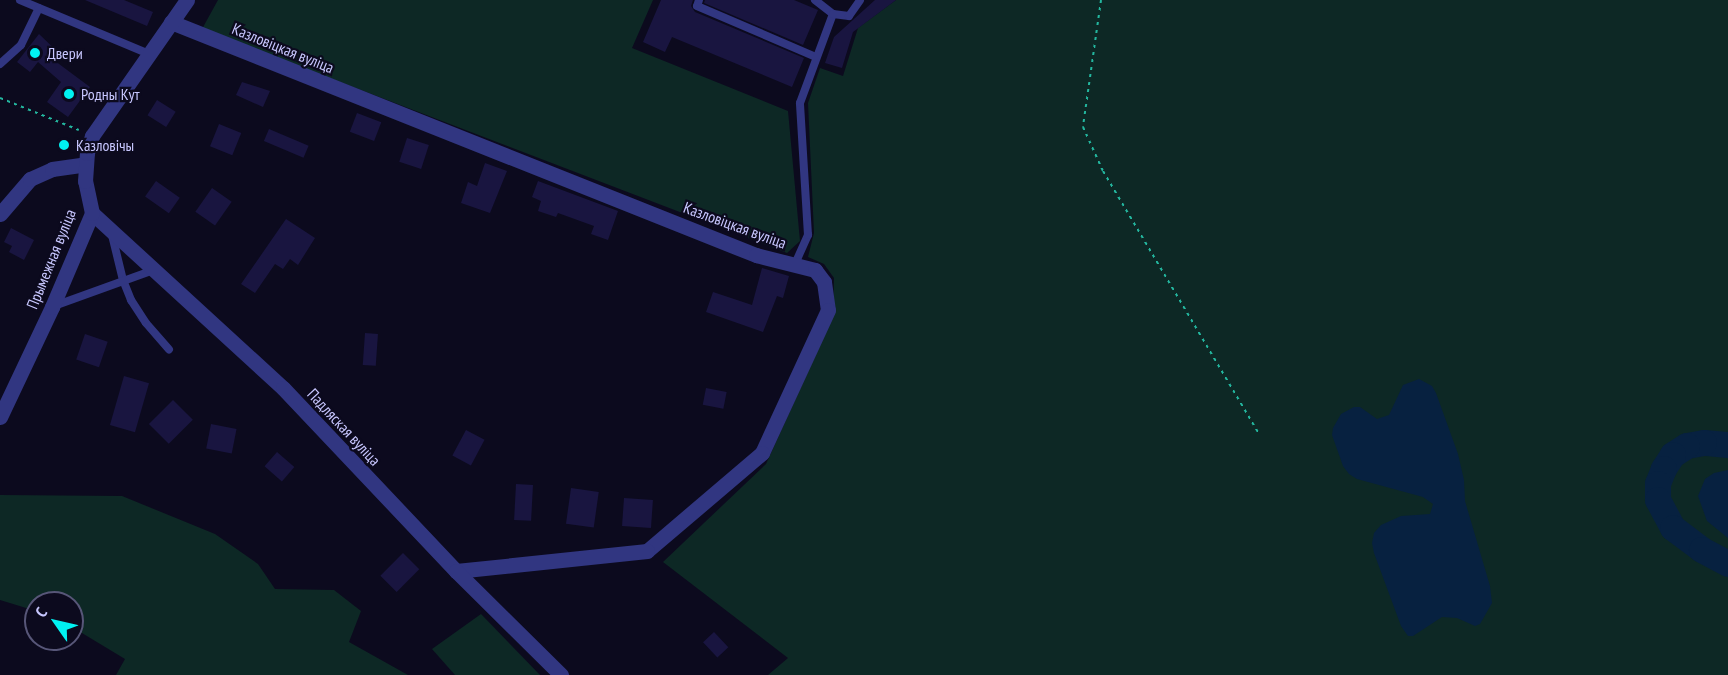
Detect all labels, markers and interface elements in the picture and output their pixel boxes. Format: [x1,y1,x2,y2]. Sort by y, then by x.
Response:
street label: Казловіцкая вуліца [229,19,337,77]
place label: Двери [47,43,83,63]
marker: Двери [28,46,42,60]
place label: Родны Кут [81,84,140,104]
marker: Родны Кут [62,87,76,101]
place label: Казловічы [76,135,134,155]
marker: Казловічы [57,138,71,152]
street label: Казловіцкая вуліца [681,197,789,253]
street label: Прымежная вуліца [22,206,80,312]
street label: Падляская вуліца [303,384,385,470]
north arrow [24,591,84,651]
text: С [30,603,51,621]

